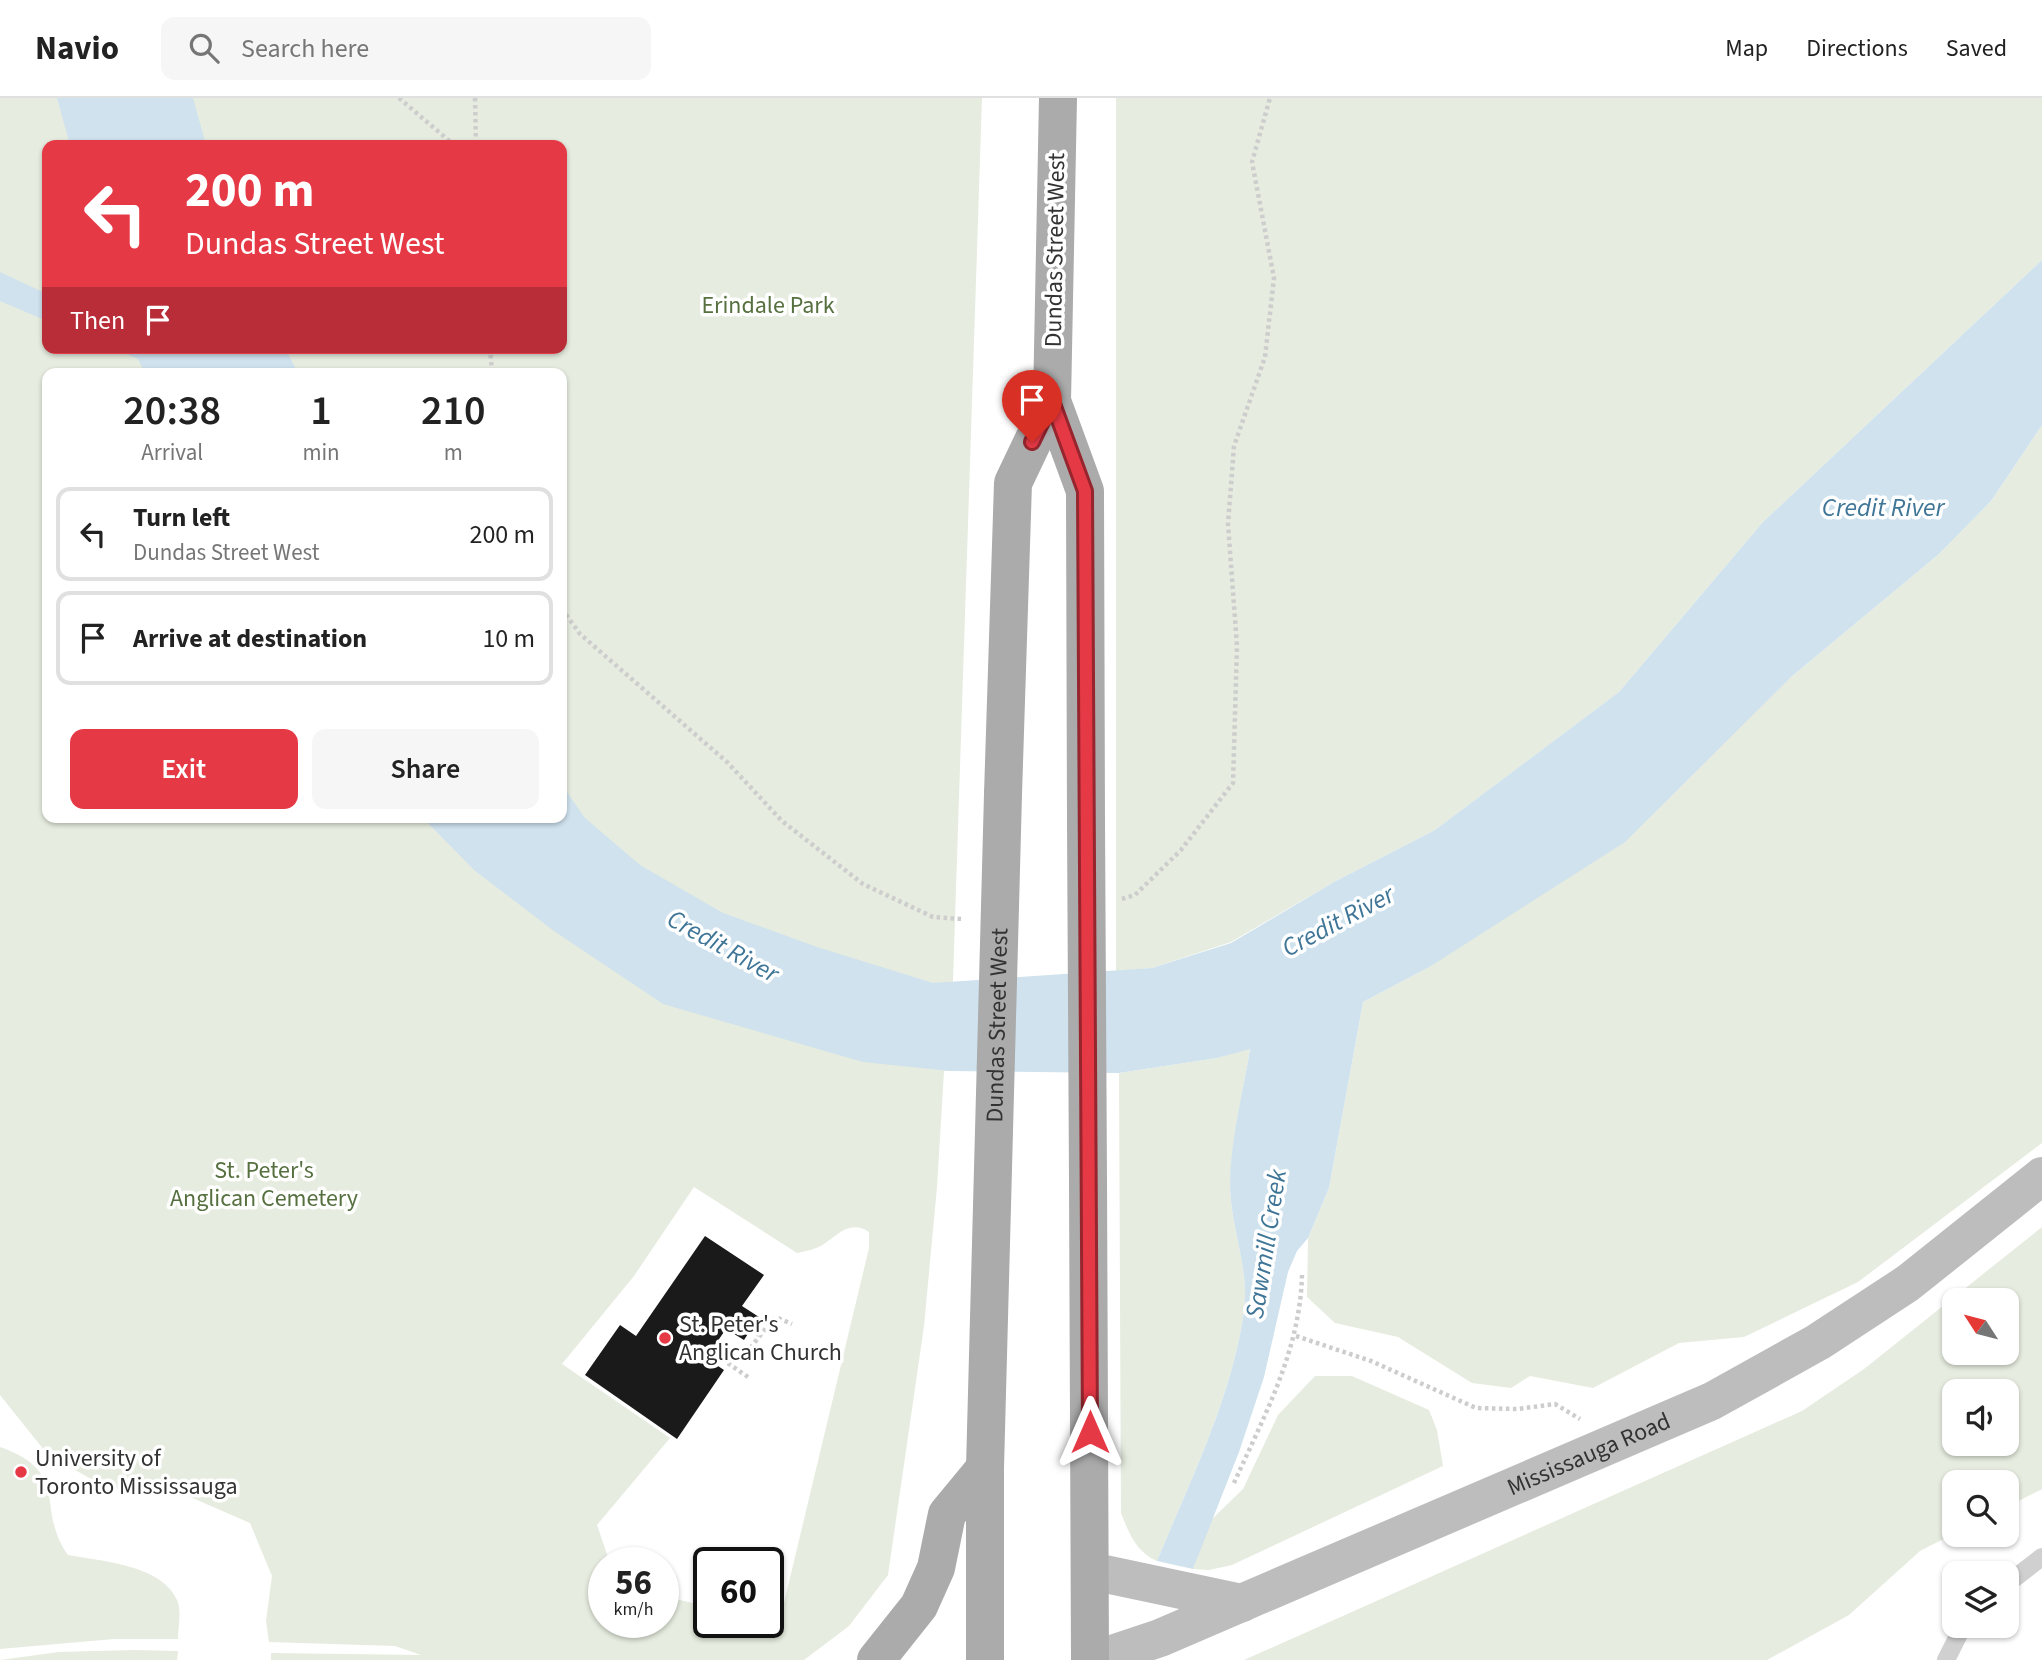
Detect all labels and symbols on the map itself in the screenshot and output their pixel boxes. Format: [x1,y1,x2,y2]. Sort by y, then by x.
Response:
street label: Dundas Street West [1036,152,1074,348]
park label: Erindale Park [701,288,835,323]
pin [1002,370,1062,442]
water label: Credit River [1822,489,1945,526]
water label: Credit River [1275,875,1402,966]
water label: Credit River [660,900,787,992]
street label: Dundas Street West [977,927,1017,1123]
park label: St. Peter's Anglican Cemetery [170,1153,358,1216]
water label: Sawmill Creek [1236,1166,1296,1321]
north arrow [1942,1288,2020,1365]
place label: St. Peter's Anglican Church [679,1307,842,1370]
marker: St. Peter's Anglican Church [657,1330,673,1346]
position arrow [1053,1395,1127,1469]
street label: Mississauga Road [1501,1403,1676,1505]
place label: University of Toronto Mississauga [35,1441,238,1504]
marker: University of Toronto Mississauga [13,1464,29,1480]
speed limit sign: 60 [693,1547,784,1638]

